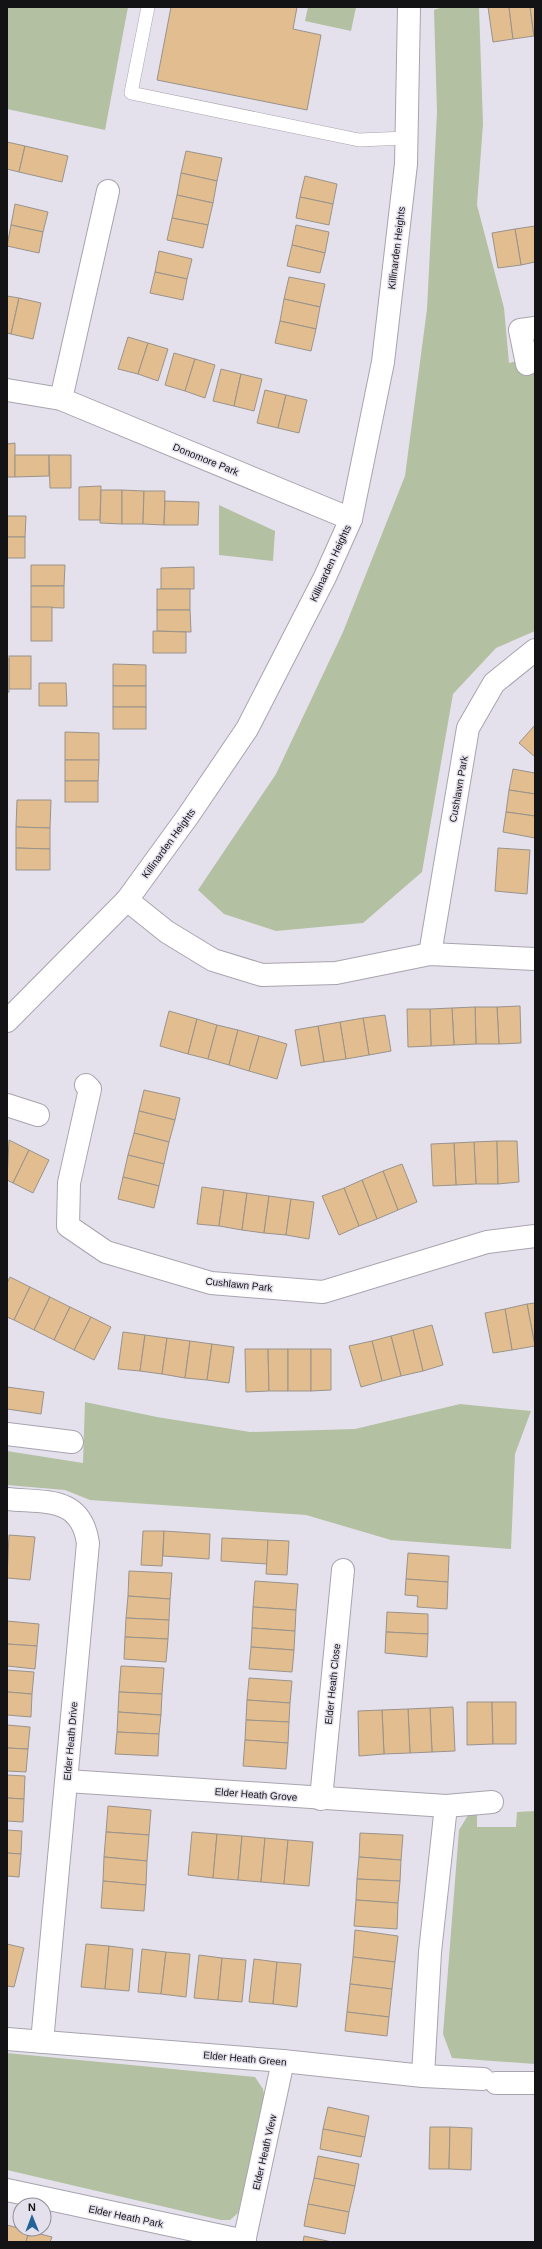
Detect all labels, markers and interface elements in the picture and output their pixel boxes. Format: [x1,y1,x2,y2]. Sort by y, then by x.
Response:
street label: Killinarden Heights [386,206,407,290]
street label: Donomore Park [171,441,241,478]
street label: Killinarden Heights [308,523,353,603]
street label: Cushlawn Park [447,754,470,823]
street label: Killinarden Heights [139,806,197,880]
street label: Cushlawn Park [205,1276,274,1294]
street label: Elder Heath Close [323,1643,342,1725]
street label: Elder Heath Drive [62,1701,79,1781]
street label: Elder Heath Grove [214,1786,298,1803]
street label: Elder Heath Green [203,2049,287,2068]
street label: Elder Heath View [250,2113,279,2191]
north arrow [12,2197,52,2237]
text: N [28,2201,36,2213]
street label: Elder Heath Park [88,2203,165,2230]

